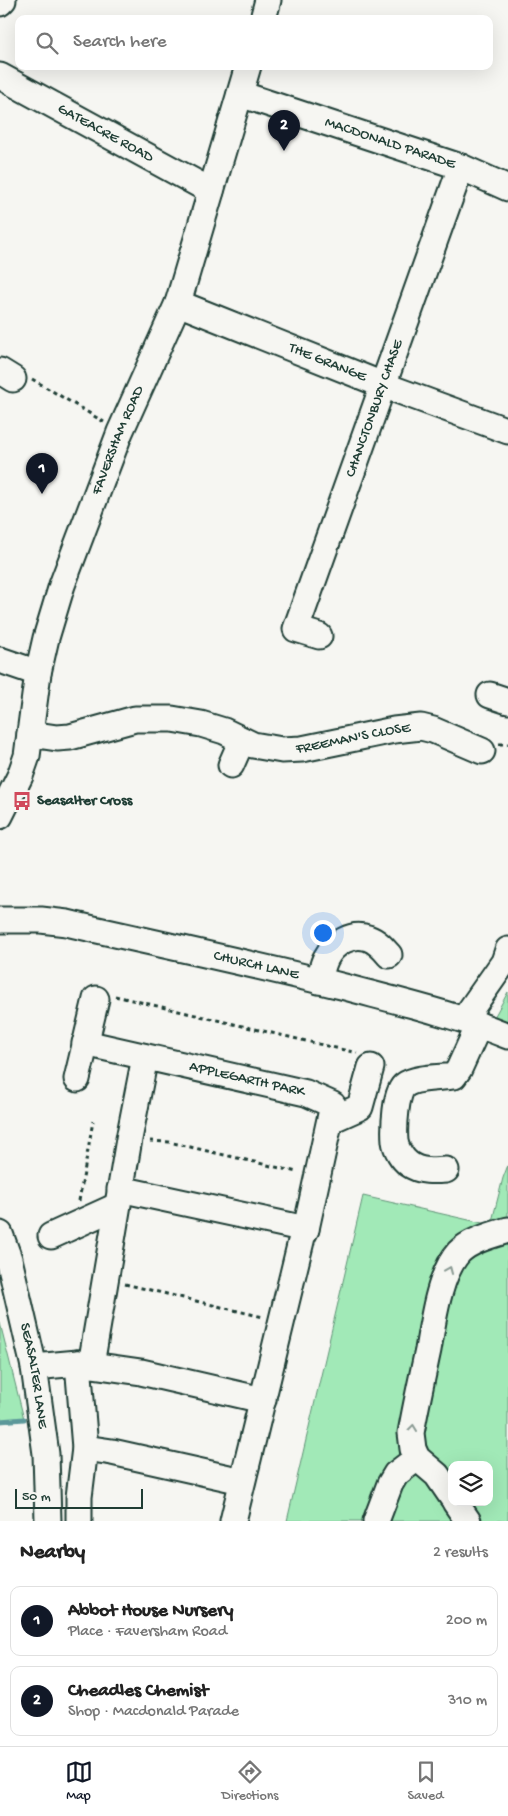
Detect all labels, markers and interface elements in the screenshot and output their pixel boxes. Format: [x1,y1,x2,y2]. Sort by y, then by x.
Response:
search box [15,15,493,70]
icon: search [33,29,61,57]
text: Search here [73,31,167,54]
street label: GATEACRE ROAD [54,100,157,167]
pin: 2 [268,110,300,151]
street label: MACDONALD PARADE [322,114,458,174]
street label: CHANCTONBURY CHASE [342,337,408,480]
street label: THE GRANGE [285,339,370,387]
street label: FAVERSHAM ROAD [88,383,149,498]
pin: 1 [26,453,58,494]
street label: FREEMAN'S CLOSE [294,719,412,758]
bus stop icon: Seasalter Cross [11,790,33,812]
place label: Seasalter Cross [37,792,134,810]
your location [310,920,336,946]
street label: CHURCH LANE [212,947,301,984]
street label: APPLEGARTH PARK [188,1058,308,1102]
one-way arrow [442,1266,453,1275]
street label: SEASALTER LANE [15,1321,51,1430]
one-way arrow [407,1424,418,1432]
map controls [448,1461,493,1506]
button: layers [448,1461,493,1506]
scale bar [15,1486,142,1509]
text: 50 m [22,1489,51,1506]
text: Nearby [20,1541,85,1566]
text: 2 results [433,1544,488,1563]
text: Abbot House Nursery [68,1600,233,1623]
text: 1 [34,1612,40,1631]
text: 200 m [446,1612,487,1631]
text: Place · Faversham Road [68,1623,227,1642]
text: Cheadles Chemist [68,1680,208,1703]
text: 2 [33,1692,41,1711]
text: 310 m [448,1692,487,1711]
text: Shop · Macdonald Parade [68,1703,239,1722]
tab: Map [65,1758,93,1805]
tab: Directions [222,1758,279,1805]
tab: Saved [408,1758,443,1805]

